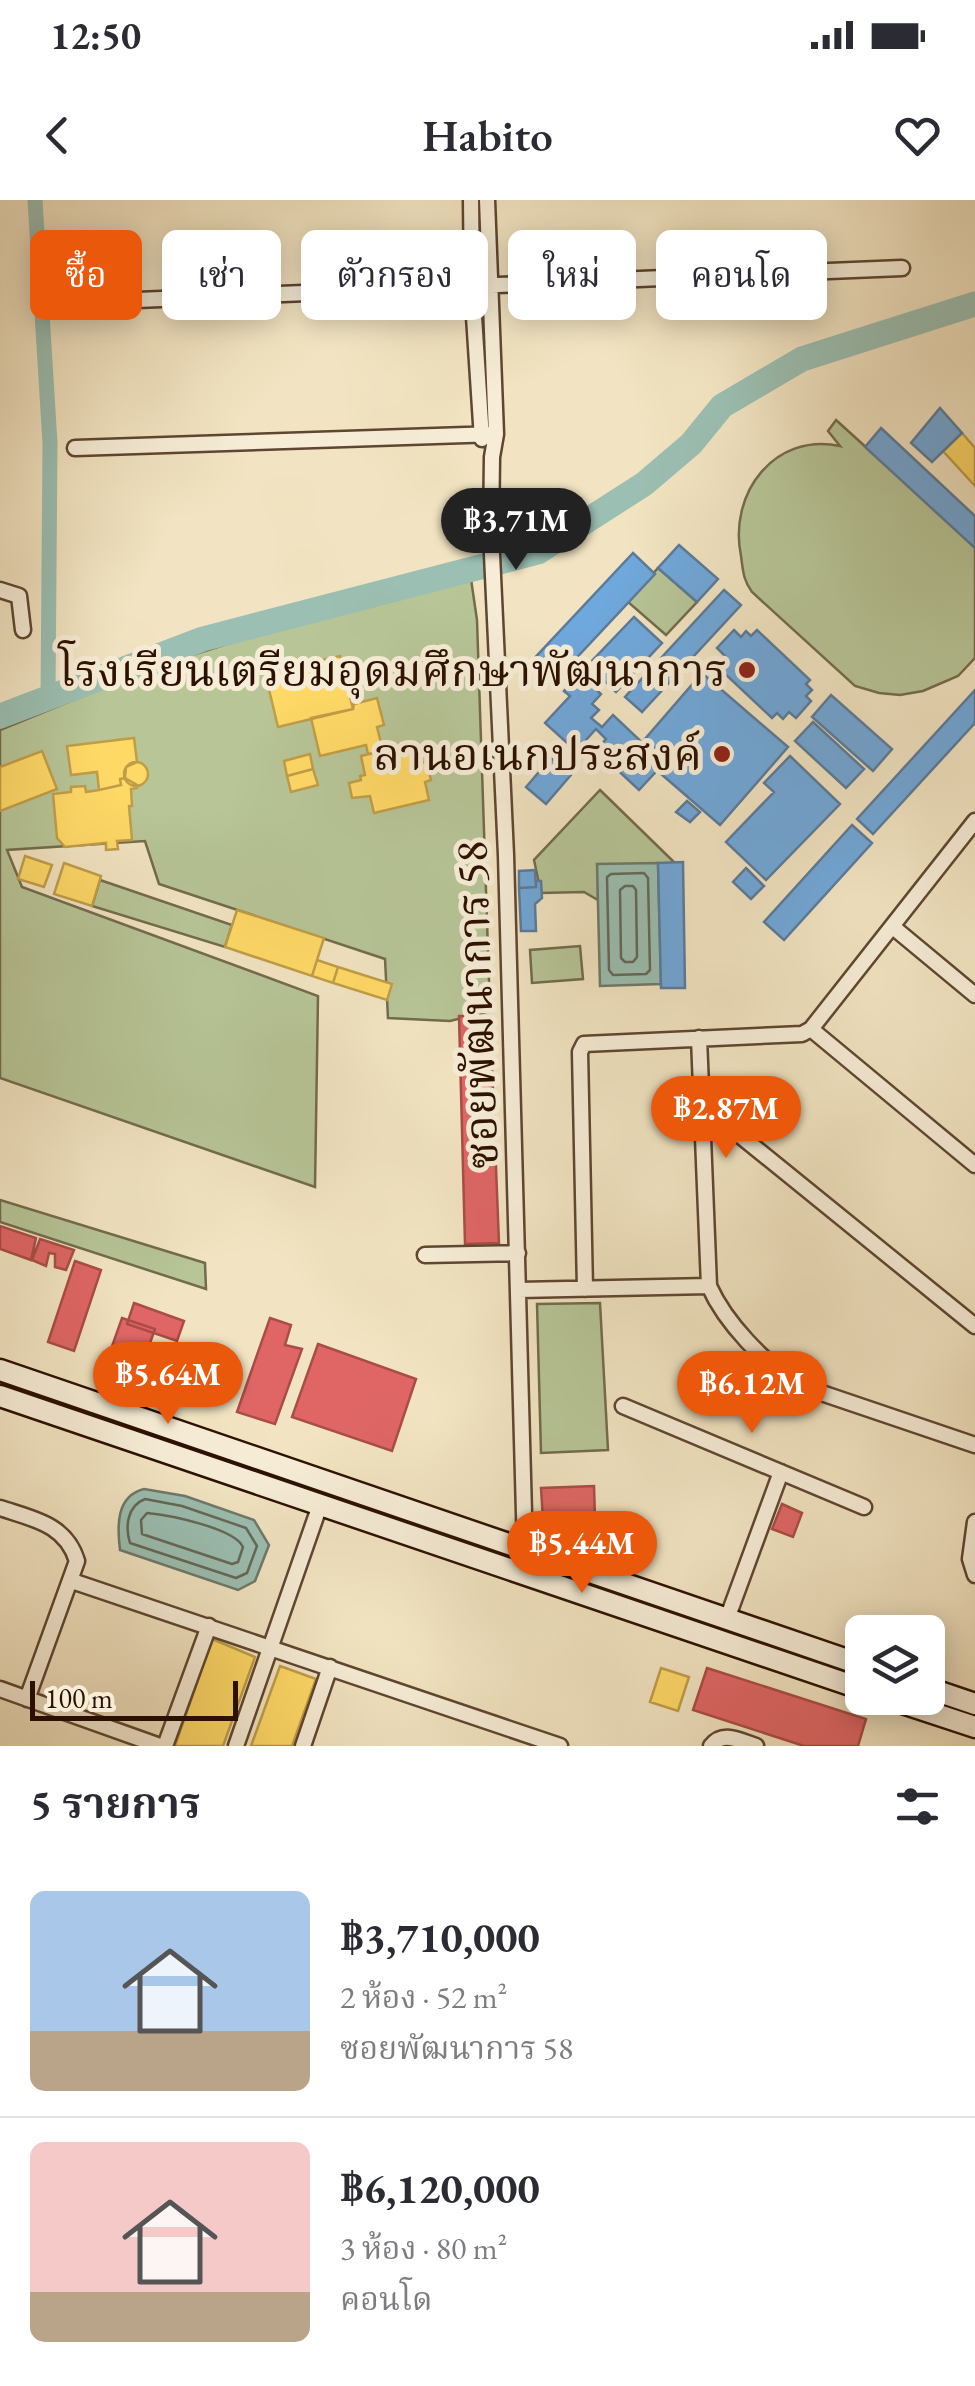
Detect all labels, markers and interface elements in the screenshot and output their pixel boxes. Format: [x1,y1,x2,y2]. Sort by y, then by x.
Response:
text: 12:50 [50,11,141,60]
text: Habito [422,106,553,164]
icon: back [30,108,85,163]
icon: heart [890,108,945,163]
chip: ซื้อ [30,230,142,320]
chip: เช่า [162,230,281,320]
chip: ตัวกรอง [301,230,488,320]
chip: ใหม่ [508,230,636,320]
chip: คอนโด [656,230,827,320]
pin: ฿3.71M [435,488,597,573]
text: ฿3.71M [463,499,569,541]
place label: โรงเรียนเตรียมอุดมศึกษาพัฒนาการ [57,640,727,699]
marker: โรงเรียนเตรียมอุดมศึกษาพัฒนาการ [736,659,758,681]
place label: ลานอเนกประสงค์ [373,725,702,783]
marker: ลานอเนกประสงค์ [711,743,733,765]
street label: ซอยพัฒนาการ 58 [441,840,511,1170]
pin: ฿2.87M [645,1076,807,1161]
text: ฿2.87M [673,1087,779,1129]
pin: ฿5.64M [87,1342,249,1427]
pin: ฿6.12M [671,1351,833,1436]
text: ฿5.64M [115,1353,221,1395]
text: ฿6.12M [699,1362,805,1404]
pin: ฿5.44M [501,1511,663,1596]
text: ฿5.44M [529,1522,635,1564]
map controls [845,1615,945,1715]
button: layers [845,1615,945,1715]
scale bar [30,1676,238,1720]
text: 100 m [45,1680,113,1716]
text: 5 รายการ [30,1776,201,1831]
icon: filters [890,1779,945,1834]
text: ฿3,710,000 [340,1910,540,1965]
icon: home [110,1931,230,2051]
text: 2 ห้อง · 52 m² [340,1976,507,2018]
text: ซอยพัฒนาการ 58 [340,2027,573,2069]
text: ฿6,120,000 [340,2161,540,2216]
icon: home [110,2182,230,2302]
text: 3 ห้อง · 80 m² [340,2227,507,2269]
text: คอนโด [340,2278,433,2320]

